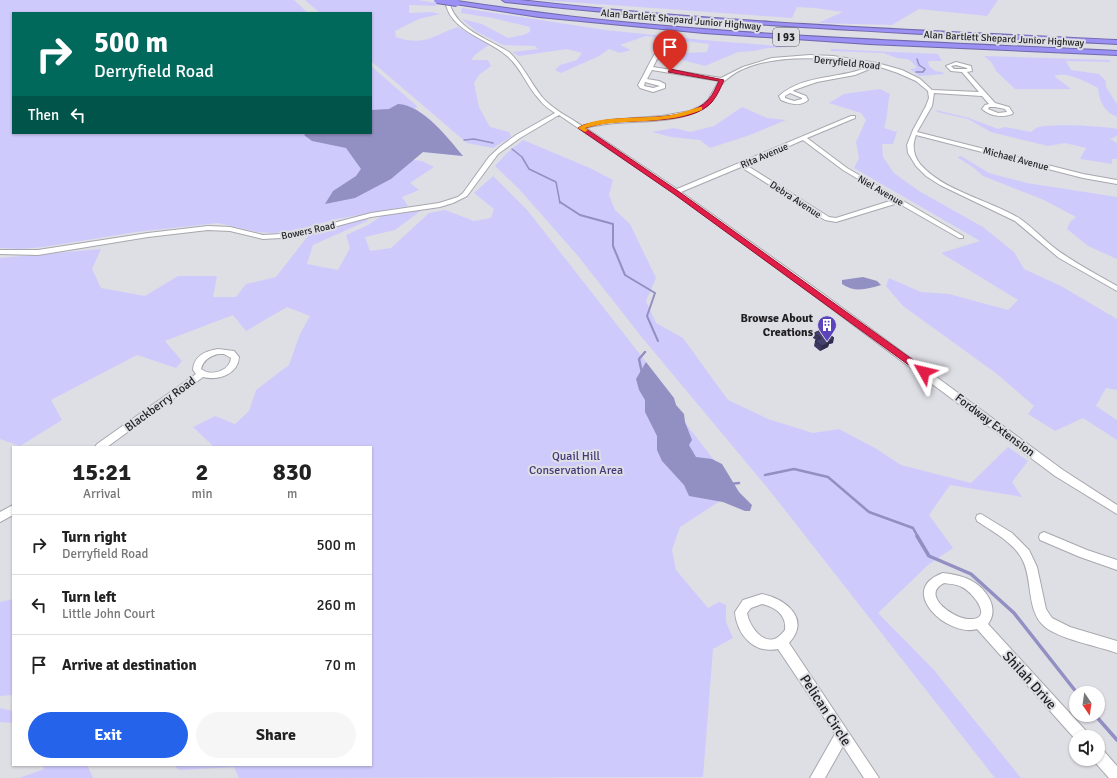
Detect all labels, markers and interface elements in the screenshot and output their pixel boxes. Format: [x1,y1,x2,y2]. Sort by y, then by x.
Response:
street label: Alan Bartlett Shepard Junior Highway [600,7,762,33]
text: 500 m [94,26,168,60]
icon: right [28,28,80,80]
road number: I 93 [773,28,799,46]
street label: Alan Bartlett Shepard Junior Highway [923,29,1085,49]
pin [653,30,687,71]
icon: arrive [659,36,681,58]
street label: Derryfield Road [813,54,881,72]
text: Derryfield Road [94,60,214,82]
icon: left [67,104,89,126]
text: Then [28,106,59,124]
street label: Rita Avenue [739,140,790,171]
street label: Michael Avenue [982,144,1050,173]
street label: Niel Avenue [855,173,906,209]
street label: Debra Avenue [767,179,823,221]
street label: Bowers Road [280,219,336,243]
place label: Browse About Creations [740,311,814,340]
building icon: Browse About Creations [816,314,838,342]
position arrow [903,351,945,393]
street label: Blackberry Road [122,374,199,435]
street label: Fordway Extension [952,391,1037,460]
park label: Quail Hill Conservation Area [529,449,623,478]
text: 15:21 [72,457,131,487]
text: 2 [196,457,208,487]
text: 830 [273,457,312,487]
text: Arrival [83,486,120,502]
text: min [192,486,213,502]
text: m [287,486,297,502]
text: Turn right [62,528,127,546]
icon: right [28,534,50,556]
text: 500 m [316,536,356,554]
text: Derryfield Road [62,546,148,562]
text: Turn left [62,588,116,606]
icon: left [28,594,50,616]
text: 260 m [316,596,356,614]
text: Little John Court [62,606,155,622]
street label: Shilah Drive [999,648,1060,713]
icon: arrive [28,654,50,676]
text: Arrive at destination [62,656,197,674]
text: 70 m [325,656,356,674]
street label: Pelican Circle [796,671,855,749]
north arrow [1069,686,1105,722]
map controls [1069,686,1105,766]
button: Exit [28,712,188,758]
button: Share [196,712,356,758]
button: sound [1069,730,1105,766]

